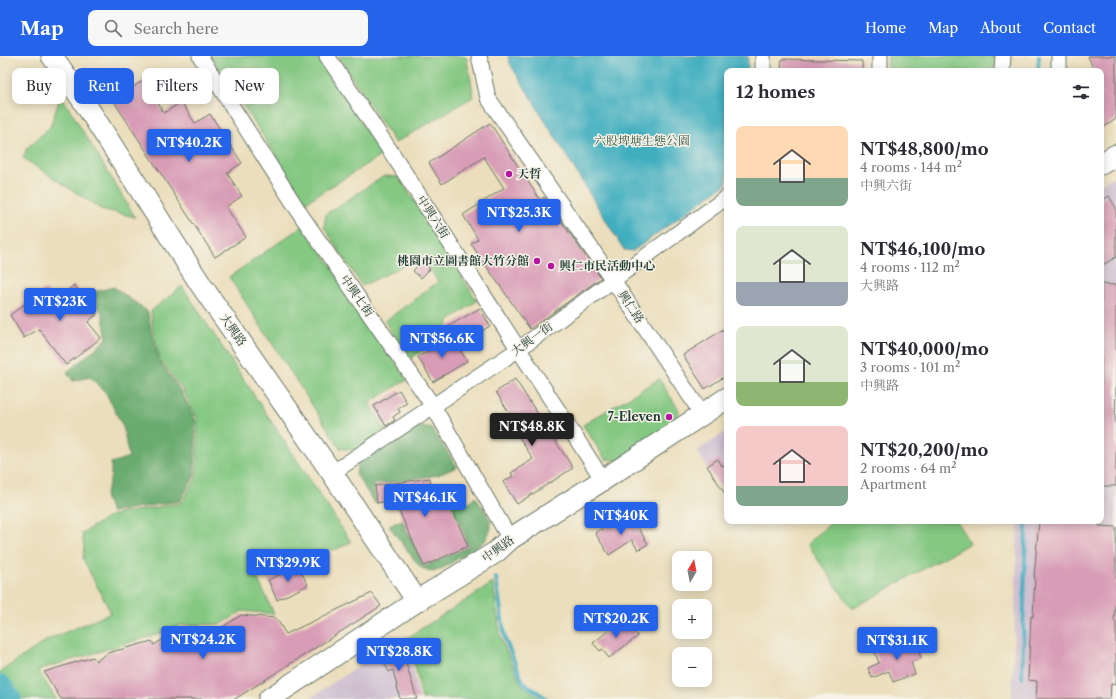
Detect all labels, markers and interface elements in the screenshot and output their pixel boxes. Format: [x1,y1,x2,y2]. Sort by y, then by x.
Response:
search box [88,10,368,46]
text: Map [20,17,64,40]
icon: search [102,17,124,39]
text: Search here [134,19,219,38]
text: Home [865,19,906,37]
text: Map [928,19,958,37]
text: About [980,19,1021,37]
text: Contact [1043,19,1096,37]
chip: Buy [12,68,66,104]
chip: Rent [74,68,134,104]
chip: Filters [142,68,212,104]
chip: New [220,68,279,104]
icon: filters [1070,81,1092,103]
text: 12 homes [736,82,815,102]
pin: NT$40.2K [148,129,230,163]
park label: 六股埤塘生態公園 [594,133,690,148]
text: NT$40.2K [156,134,222,150]
text: NT$48,800/mo [860,139,989,159]
icon: home [768,142,816,190]
text: 4 rooms · 144 m² [860,159,962,175]
place label: 天哲 [517,166,541,181]
marker: 天哲 [504,169,514,179]
text: 中興六街 [860,177,912,193]
street label: 中興六街 [414,193,453,242]
pin: NT$25.3K [478,199,560,233]
text: NT$25.3K [487,204,551,220]
text: NT$46,100/mo [860,239,985,259]
icon: home [768,242,816,290]
place label: 桃園市立圖書館大竹分館 [397,253,529,268]
marker: 桃園市立圖書館大竹分館 [532,256,542,266]
place label: 興仁市民活動中心 [559,258,655,273]
text: 4 rooms · 112 m² [860,259,960,275]
marker: 興仁市民活動中心 [546,261,556,271]
street label: 中興七街 [337,272,378,320]
text: 大興路 [860,277,899,293]
pin: NT$23K [27,288,93,322]
street label: 興仁路 [615,288,648,326]
text: NT$23K [33,293,87,309]
street label: 大興路 [217,311,250,349]
street label: 大興一街 [508,318,556,359]
pin: NT$56.6K [401,325,483,359]
text: NT$56.6K [409,330,475,346]
text: NT$40,000/mo [860,339,989,359]
icon: home [768,342,816,390]
text: 3 rooms · 101 m² [860,359,960,375]
text: 中興路 [860,377,899,393]
place label: 7-Eleven [608,409,662,424]
marker: 7-Eleven [664,412,674,422]
pin: NT$48.8K [491,413,573,447]
text: NT$48.8K [499,418,565,434]
text: NT$20,200/mo [860,440,988,460]
icon: home [768,442,816,490]
text: 2 rooms · 64 m² [860,460,957,476]
text: Apartment [860,476,927,492]
pin: NT$46.1K [384,484,466,518]
text: NT$46.1K [393,489,457,505]
pin: NT$40K [588,502,654,536]
text: NT$40K [594,507,648,523]
street label: 中興路 [479,532,517,565]
pin: NT$29.9K [247,549,329,583]
north arrow [672,551,712,591]
map controls [672,551,712,687]
text: NT$29.9K [256,554,320,570]
button: + [672,599,712,639]
pin: NT$20.2K [575,605,657,639]
text: NT$20.2K [583,610,649,626]
pin: NT$24.2K [162,626,244,660]
pin: NT$31.1K [856,627,938,661]
text: NT$24.2K [170,631,236,647]
text: NT$31.1K [866,632,928,648]
pin: NT$28.8K [358,638,440,672]
text: NT$28.8K [366,643,432,659]
button: − [672,647,712,687]

